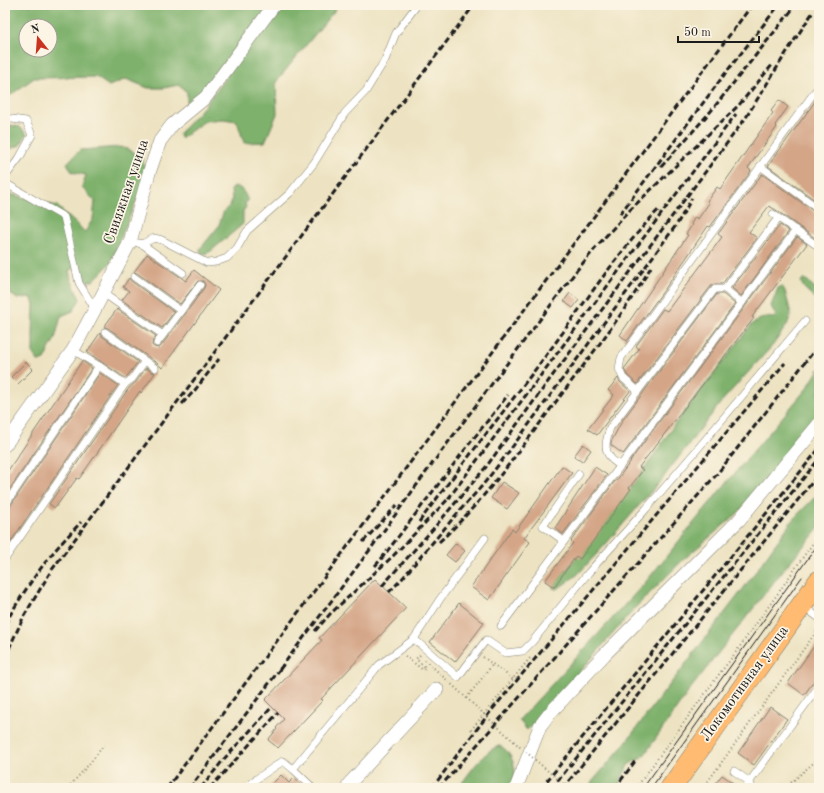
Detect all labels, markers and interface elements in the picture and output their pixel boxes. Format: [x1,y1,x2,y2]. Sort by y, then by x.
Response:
north arrow [18,18,58,58]
scale bar [678,18,759,44]
text: N [30,23,42,36]
text: 50 m [684,26,711,39]
street label: Свияжная улица [102,137,152,246]
street label: Локомотивная улица [698,623,792,744]

